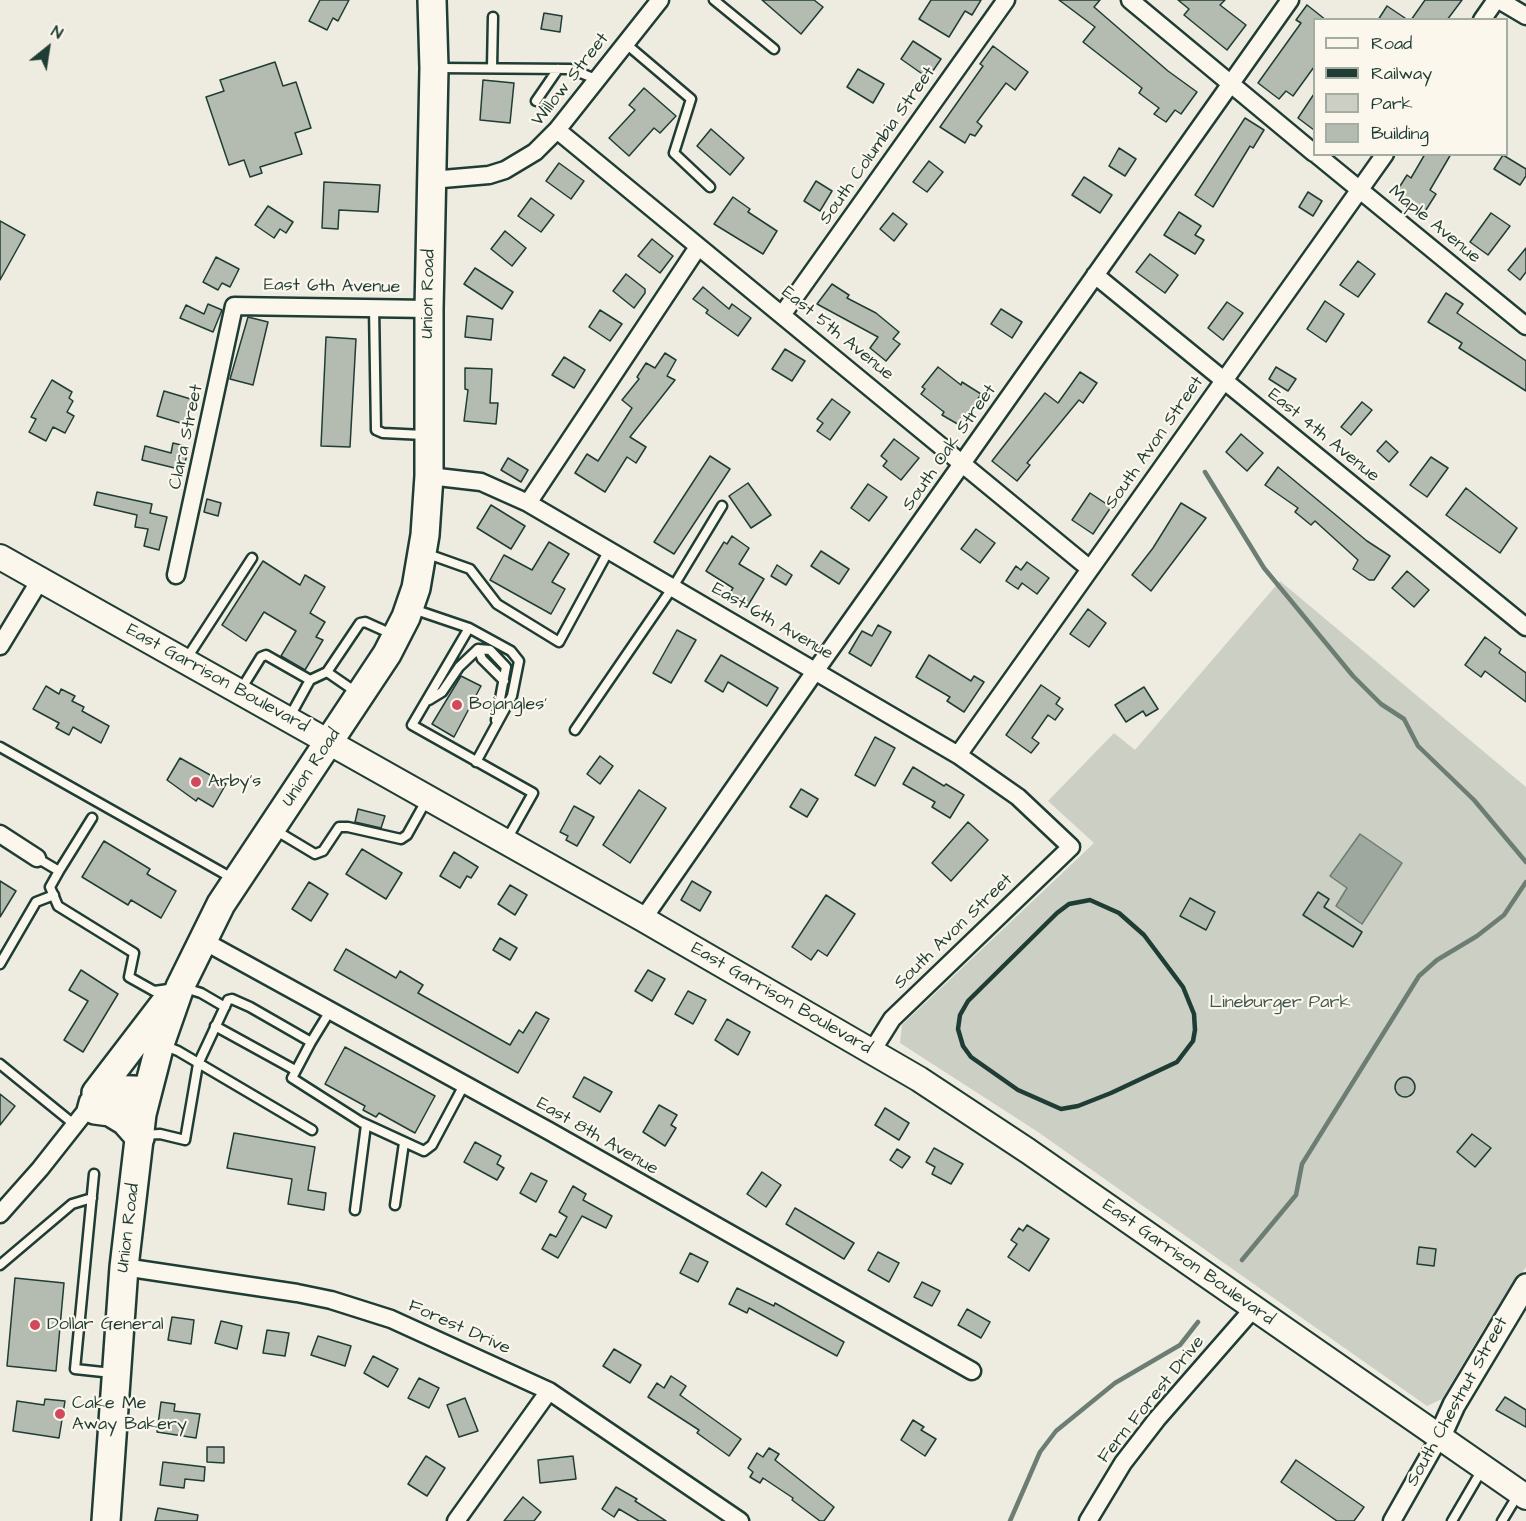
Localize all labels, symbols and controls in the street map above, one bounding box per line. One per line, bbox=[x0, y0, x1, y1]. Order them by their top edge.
north arrow bbox=[18, 18, 78, 78]
legend bbox=[1313, 18, 1508, 156]
text: N bbox=[47, 20, 67, 44]
street label: Willow Street bbox=[528, 29, 614, 131]
text: Road bbox=[1371, 31, 1412, 56]
text: Railway bbox=[1371, 61, 1432, 86]
street label: South Columbia Street bbox=[815, 63, 941, 229]
text: Park bbox=[1371, 91, 1413, 116]
text: Building bbox=[1371, 121, 1429, 146]
street label: Maple Avenue bbox=[1384, 181, 1484, 269]
street label: Union Road bbox=[417, 249, 441, 339]
street label: East 6th Avenue bbox=[264, 275, 400, 299]
street label: East 5th Avenue bbox=[777, 282, 897, 386]
street label: South Avon Street bbox=[1101, 373, 1209, 513]
street label: South Oak Street bbox=[898, 381, 1002, 515]
street label: Clara Street bbox=[165, 383, 209, 491]
street label: East 4th Avenue bbox=[1263, 384, 1383, 488]
street label: East 6th Avenue bbox=[707, 579, 837, 665]
street label: East Garrison Boulevard bbox=[122, 620, 312, 738]
place label: Bojangles' bbox=[469, 694, 547, 716]
marker: Bojangles' bbox=[450, 698, 464, 712]
street label: Union Road bbox=[278, 725, 346, 811]
place label: Arby's bbox=[208, 771, 261, 793]
marker: Arby's bbox=[189, 775, 203, 789]
street label: South Avon Street bbox=[890, 870, 1018, 994]
street label: East Garrison Boulevard bbox=[687, 938, 875, 1060]
park label: Lineburger Park bbox=[1210, 992, 1350, 1014]
street label: East 8th Avenue bbox=[532, 1093, 662, 1181]
street label: Union Road bbox=[113, 1182, 145, 1274]
street label: East Garrison Boulevard bbox=[1098, 1195, 1278, 1331]
street label: Forest Drive bbox=[405, 1296, 513, 1360]
place label: Dollar General bbox=[47, 1314, 164, 1336]
street label: South Chestnut Street bbox=[1402, 1314, 1514, 1490]
marker: Dollar General bbox=[28, 1318, 42, 1332]
street label: Fern Forest Drive bbox=[1094, 1332, 1210, 1468]
place label: Cake Me Away Bakery bbox=[72, 1393, 187, 1436]
marker: Cake Me Away Bakery bbox=[53, 1407, 67, 1421]

